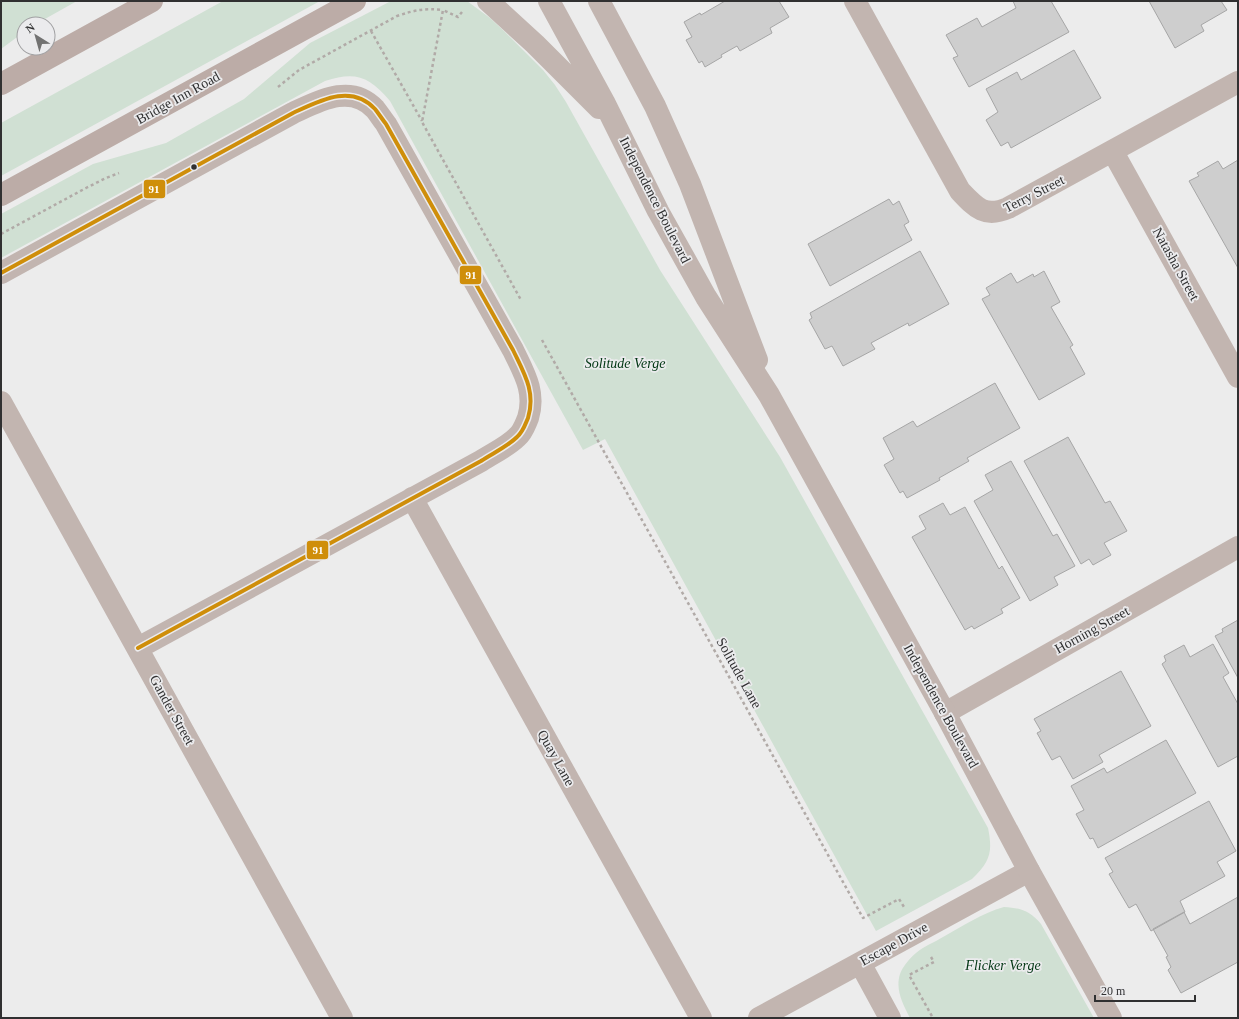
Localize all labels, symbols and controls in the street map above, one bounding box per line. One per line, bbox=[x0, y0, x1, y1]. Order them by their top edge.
north arrow bbox=[16, 16, 56, 56]
text: N bbox=[23, 21, 37, 35]
street label: Bridge Inn Road bbox=[134, 69, 222, 127]
street label: Independence Boulevard bbox=[617, 134, 693, 266]
unlabelled marker bbox=[189, 162, 199, 172]
street label: Terry Street bbox=[1001, 172, 1067, 216]
line badge: 91 bbox=[143, 179, 166, 199]
text: 91 bbox=[149, 183, 160, 195]
street label: Natasha Street bbox=[1150, 225, 1202, 303]
line badge: 91 bbox=[459, 265, 482, 285]
text: 91 bbox=[466, 269, 477, 281]
park label: Solitude Verge bbox=[585, 356, 665, 371]
line badge: 91 bbox=[306, 540, 329, 560]
text: 91 bbox=[313, 544, 324, 556]
street label: Horning Street bbox=[1052, 603, 1132, 657]
street label: Solitude Lane bbox=[713, 635, 765, 711]
street label: Independence Boulevard bbox=[901, 641, 981, 771]
street label: Gander Street bbox=[147, 673, 197, 748]
street label: Quay Lane bbox=[534, 727, 578, 789]
street label: Escape Drive bbox=[858, 919, 930, 969]
park label: Flicker Verge bbox=[964, 958, 1041, 973]
scale bar bbox=[1095, 977, 1195, 1003]
text: 20 m bbox=[1101, 984, 1126, 998]

